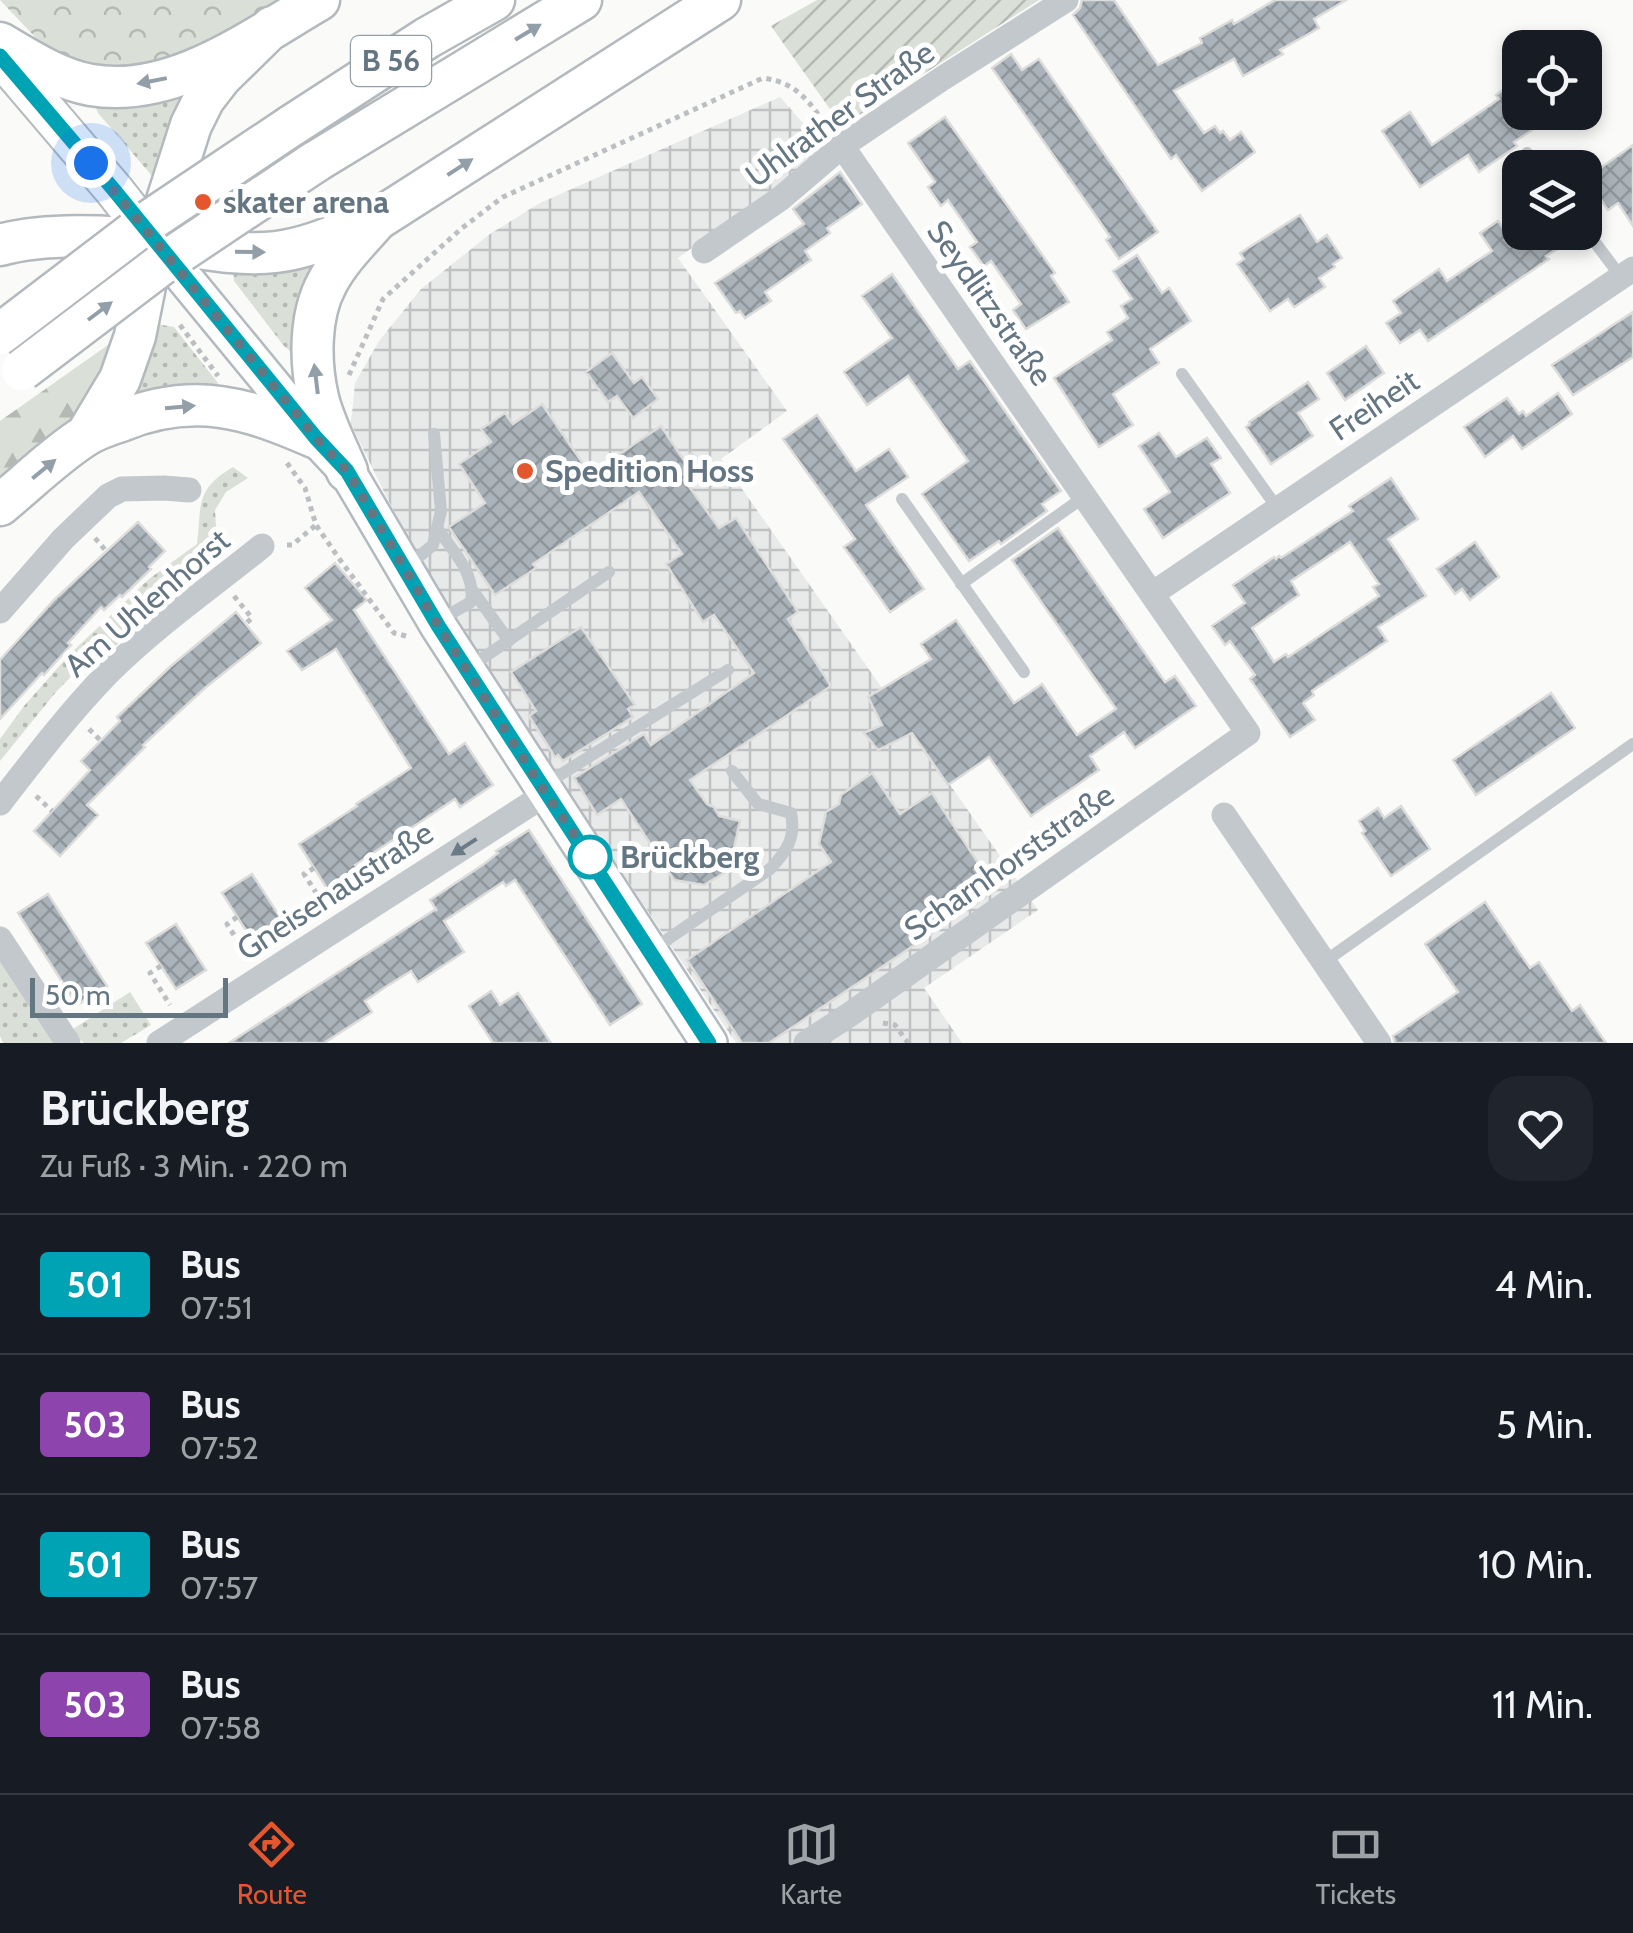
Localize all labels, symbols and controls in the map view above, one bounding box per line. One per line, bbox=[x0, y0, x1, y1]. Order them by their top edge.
one-way arrow bbox=[514, 24, 542, 41]
map controls bbox=[1502, 30, 1602, 250]
button: locate bbox=[1502, 30, 1602, 130]
street label: Uhlrather Straße bbox=[738, 32, 942, 195]
road number: B 56 bbox=[351, 36, 431, 86]
one-way arrow bbox=[136, 74, 167, 90]
your location bbox=[66, 138, 116, 188]
button: layers bbox=[1502, 150, 1602, 250]
one-way arrow bbox=[447, 158, 474, 176]
place label: skater arena bbox=[223, 182, 389, 221]
marker: skater arena bbox=[192, 191, 214, 213]
street label: Seydlitzstraße bbox=[919, 213, 1062, 393]
one-way arrow bbox=[235, 244, 267, 260]
one-way arrow bbox=[87, 302, 113, 322]
street label: Freiheit bbox=[1322, 360, 1426, 449]
one-way arrow bbox=[308, 363, 324, 394]
one-way arrow bbox=[165, 398, 196, 414]
place label: Spedition Hoss bbox=[545, 451, 754, 490]
one-way arrow bbox=[31, 459, 56, 480]
marker: Spedition Hoss bbox=[514, 460, 536, 482]
street label: Am Uhlenhorst bbox=[56, 520, 237, 685]
street label: Scharnhorststraße bbox=[896, 775, 1121, 948]
street label: Gneisenaustraße bbox=[229, 813, 440, 968]
marker: Brückberg bbox=[569, 836, 611, 878]
one-way arrow bbox=[450, 837, 478, 855]
place label: Brückberg bbox=[620, 837, 759, 876]
scale bar bbox=[30, 973, 228, 1018]
text: 50 m bbox=[45, 978, 111, 1012]
button: heart bbox=[1488, 1076, 1593, 1181]
text: Brückberg bbox=[40, 1079, 249, 1137]
text: Zu Fuß · 3 Min. · 220 m bbox=[40, 1146, 348, 1185]
text: Bus bbox=[180, 1241, 241, 1288]
text: 4 Min. bbox=[1495, 1261, 1593, 1308]
text: 501 bbox=[67, 1263, 123, 1306]
text: 07:51 bbox=[180, 1288, 252, 1327]
text: Bus bbox=[180, 1381, 241, 1428]
text: 5 Min. bbox=[1496, 1401, 1593, 1448]
text: 503 bbox=[64, 1403, 126, 1446]
text: 07:52 bbox=[180, 1428, 259, 1467]
text: Bus bbox=[180, 1521, 241, 1568]
text: 10 Min. bbox=[1478, 1541, 1593, 1588]
text: 501 bbox=[67, 1543, 123, 1586]
text: 07:57 bbox=[180, 1568, 258, 1607]
text: Bus bbox=[180, 1661, 241, 1708]
text: 11 Min. bbox=[1492, 1681, 1593, 1728]
text: 503 bbox=[64, 1683, 126, 1726]
text: 07:58 bbox=[180, 1708, 261, 1747]
tab: Route bbox=[237, 1817, 307, 1911]
tab: Karte bbox=[780, 1817, 842, 1911]
tab: Tickets bbox=[1316, 1817, 1396, 1911]

